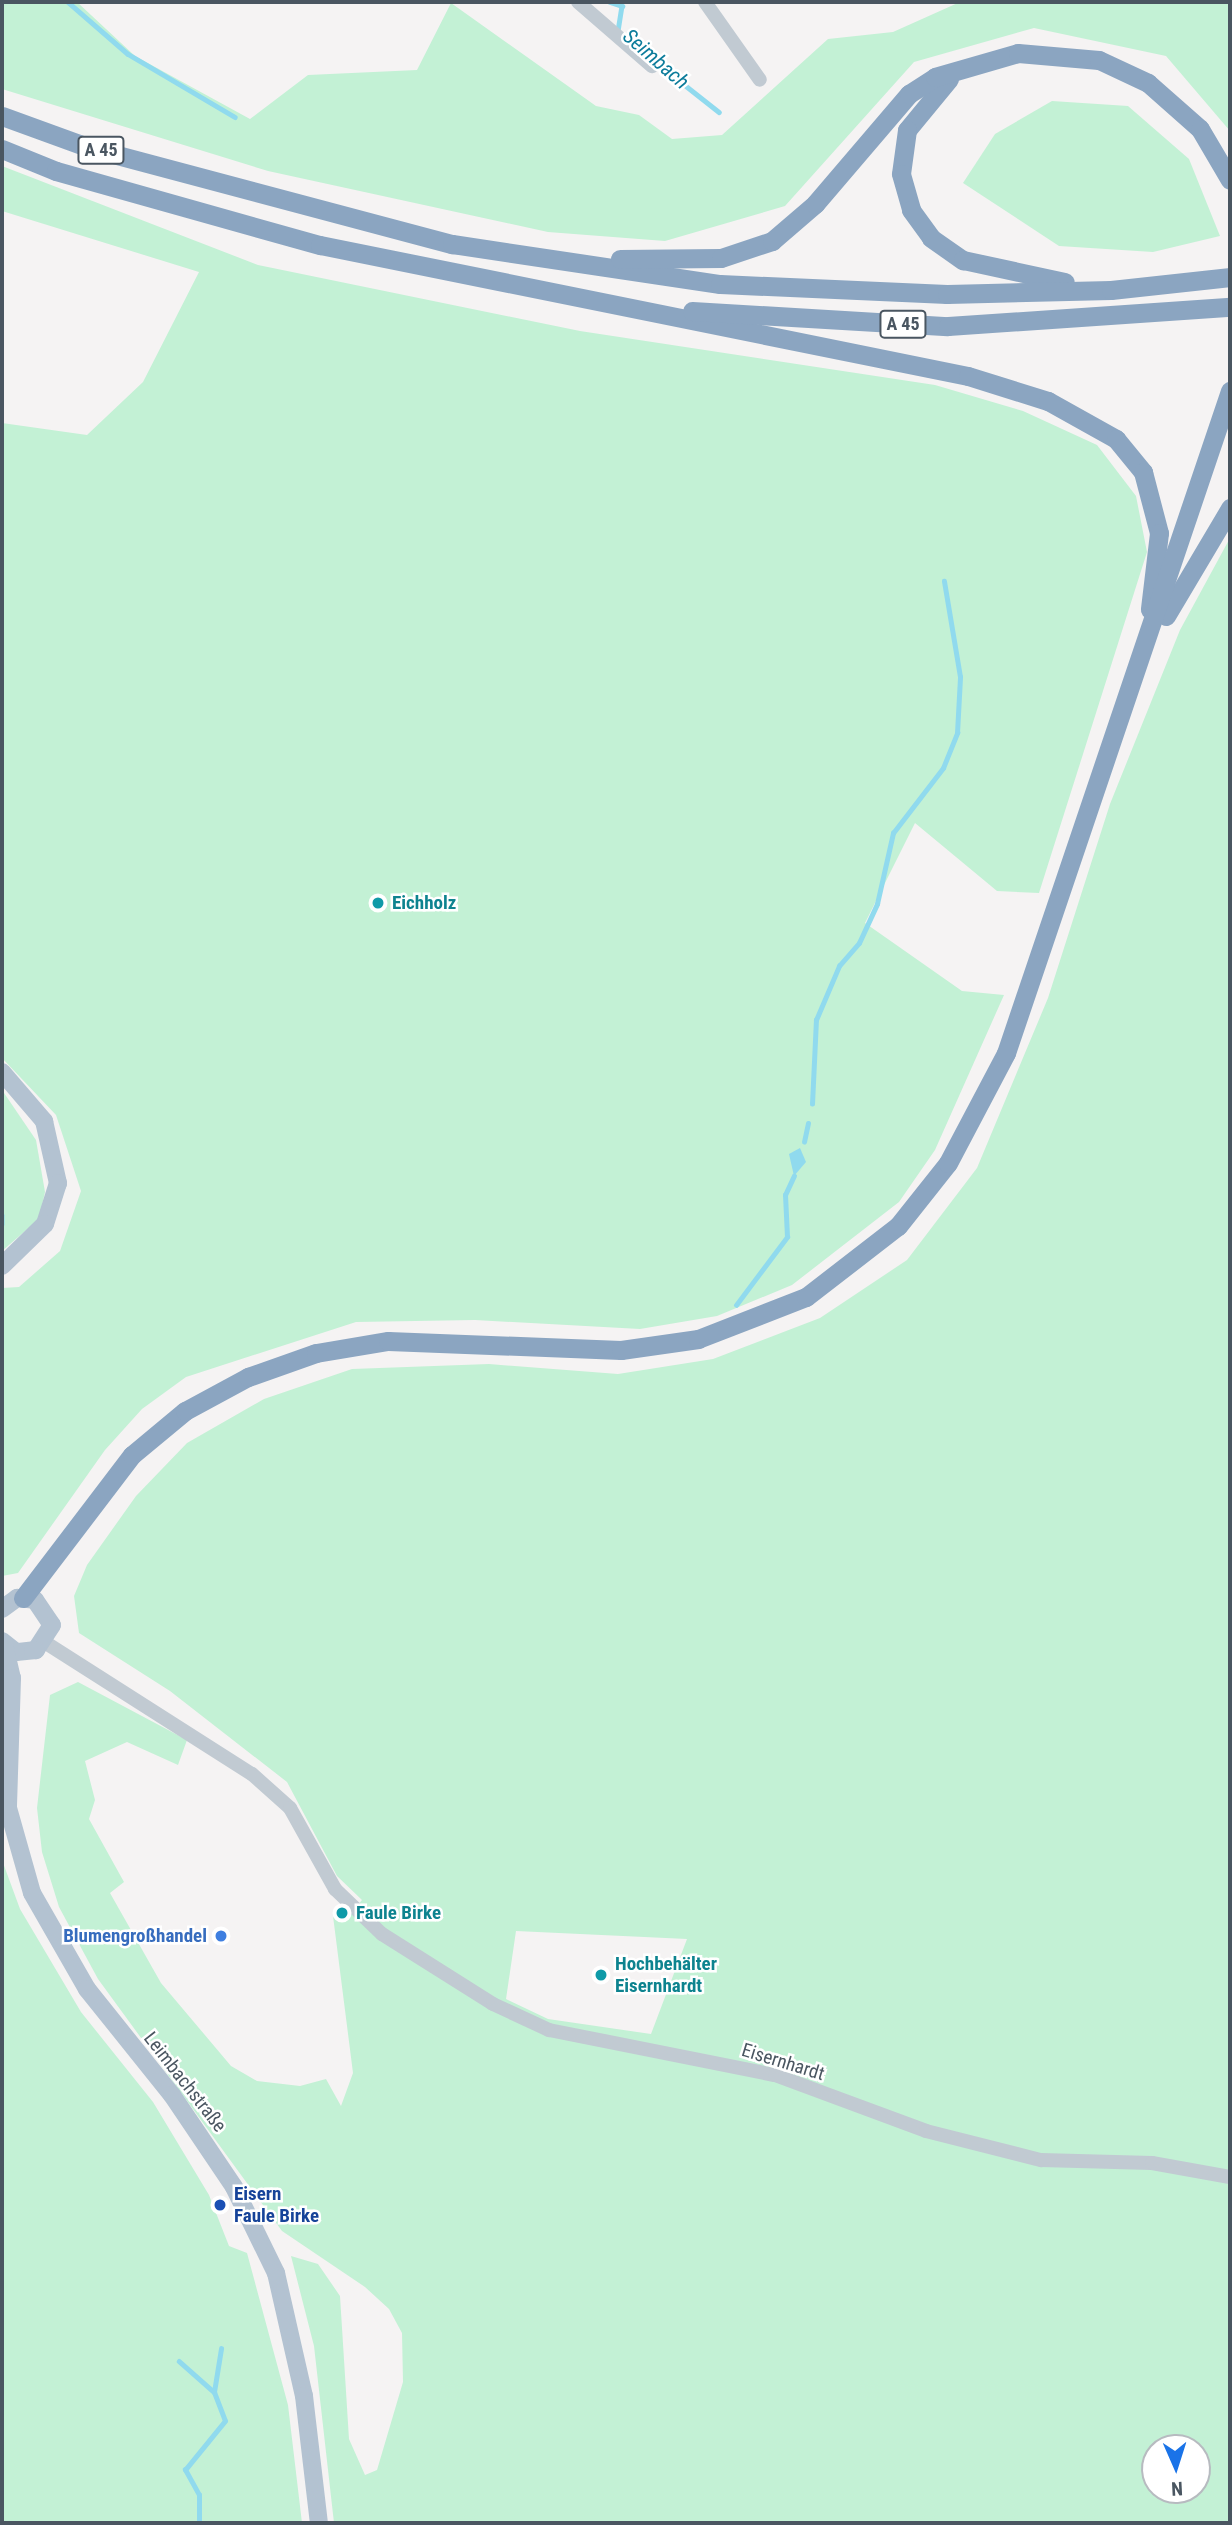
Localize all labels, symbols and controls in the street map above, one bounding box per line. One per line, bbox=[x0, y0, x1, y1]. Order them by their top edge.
water label: Seimbach bbox=[618, 24, 694, 94]
road number: A 45 bbox=[76, 135, 126, 164]
road number: A 45 bbox=[878, 310, 928, 338]
place label: Eichholz bbox=[392, 892, 456, 914]
marker: Eichholz bbox=[370, 895, 386, 911]
place label: Faule Birke bbox=[356, 1902, 441, 1924]
marker: Faule Birke bbox=[334, 1905, 350, 1921]
place label: Blumengroßhandel bbox=[63, 1925, 207, 1947]
marker: Blumengroßhandel bbox=[213, 1928, 229, 1944]
place label: Hochbehälter Eisernhardt bbox=[615, 1953, 717, 1997]
marker: Hochbehälter Eisernhardt bbox=[593, 1967, 609, 1983]
street label: Leimbachstraße bbox=[139, 2027, 231, 2137]
street label: Eisernhardt bbox=[739, 2039, 827, 2085]
place label: Eisern Faule Birke bbox=[234, 2183, 319, 2227]
marker: Eisern Faule Birke bbox=[212, 2197, 228, 2213]
north arrow bbox=[1141, 2434, 1211, 2504]
text: N bbox=[1171, 2477, 1183, 2500]

